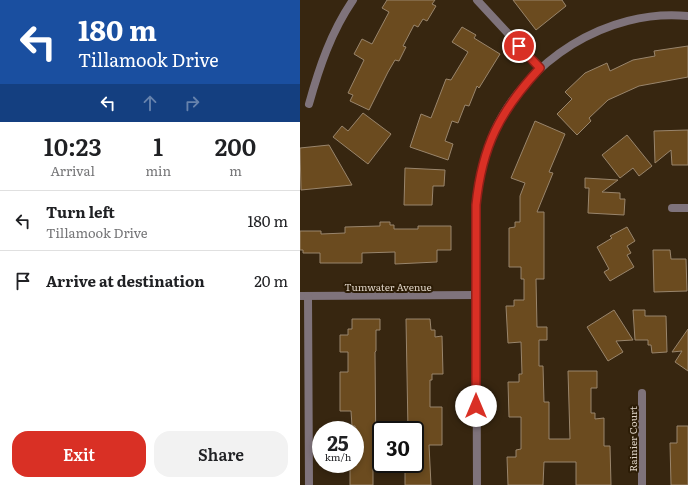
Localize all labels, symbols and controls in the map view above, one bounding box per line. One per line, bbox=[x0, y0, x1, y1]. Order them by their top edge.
text: 180 m bbox=[78, 8, 157, 50]
icon: left bbox=[12, 16, 64, 68]
pin bbox=[502, 29, 536, 63]
icon: arrive bbox=[508, 35, 530, 57]
text: Tillamook Drive bbox=[78, 46, 219, 73]
icon: left bbox=[97, 92, 119, 114]
icon: ahead bbox=[139, 92, 161, 114]
icon: right bbox=[181, 92, 203, 114]
text: 10:23 bbox=[44, 128, 102, 163]
text: 1 bbox=[153, 128, 163, 163]
text: 200 bbox=[215, 128, 256, 163]
text: Arrival bbox=[51, 161, 95, 180]
text: min bbox=[145, 161, 171, 180]
text: m bbox=[229, 161, 242, 180]
text: Turn left bbox=[46, 200, 115, 223]
text: 180 m bbox=[247, 209, 288, 232]
icon: left bbox=[12, 210, 34, 232]
text: Tillamook Drive bbox=[46, 223, 148, 242]
text: Arrive at destination bbox=[46, 269, 205, 292]
text: 20 m bbox=[254, 269, 288, 292]
icon: arrive bbox=[12, 270, 34, 292]
street label: Tumwater Avenue bbox=[344, 279, 432, 294]
position arrow bbox=[455, 385, 497, 427]
street label: Rainier Court bbox=[625, 406, 640, 472]
speed limit sign: 30 bbox=[372, 421, 424, 473]
text: 25 bbox=[327, 427, 349, 457]
button: Exit bbox=[12, 431, 146, 477]
button: Share bbox=[154, 431, 288, 477]
text: km/h bbox=[325, 449, 351, 464]

